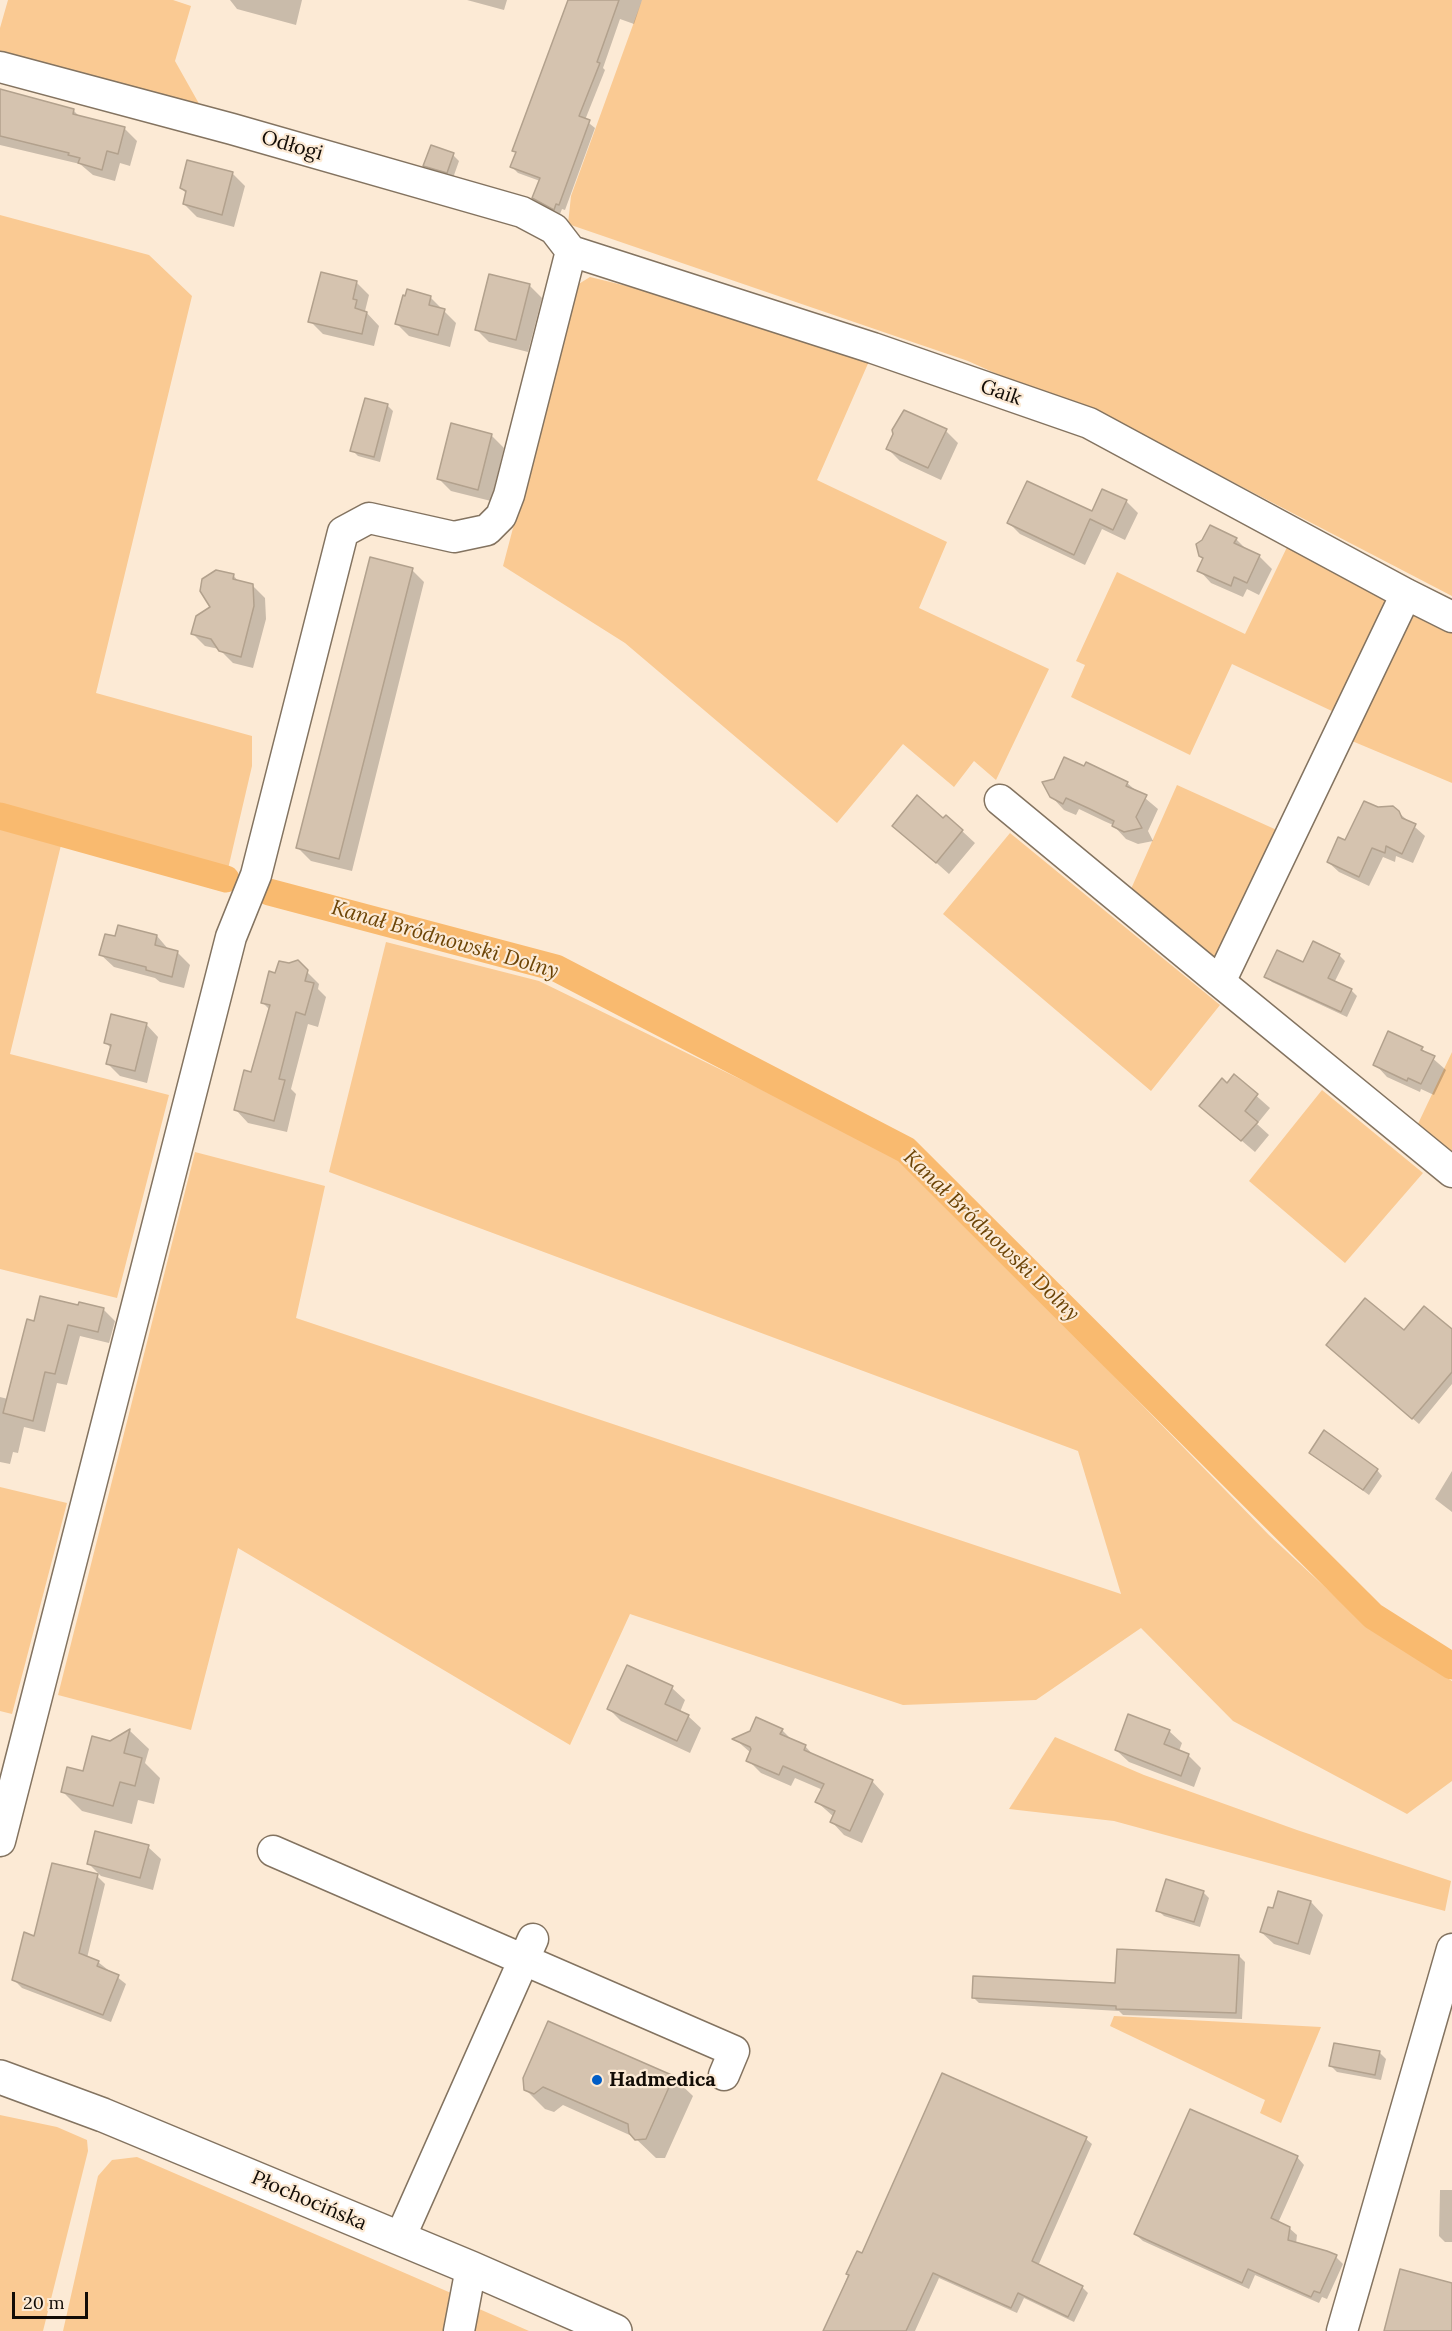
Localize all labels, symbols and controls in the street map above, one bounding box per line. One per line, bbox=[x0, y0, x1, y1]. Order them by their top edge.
street label: Odłogi bbox=[259, 126, 325, 166]
street label: Gaik bbox=[977, 375, 1025, 411]
water label: Kanał Bródnowski Dolny bbox=[328, 895, 562, 985]
water label: Kanał Bródnowski Dolny bbox=[898, 1145, 1084, 1327]
place label: Hadmedica bbox=[609, 2068, 716, 2092]
marker: Hadmedica bbox=[590, 2073, 604, 2087]
street label: Płochocińska bbox=[248, 2166, 370, 2236]
scale bar bbox=[15, 2280, 92, 2318]
text: 20 m bbox=[23, 2291, 65, 2314]

